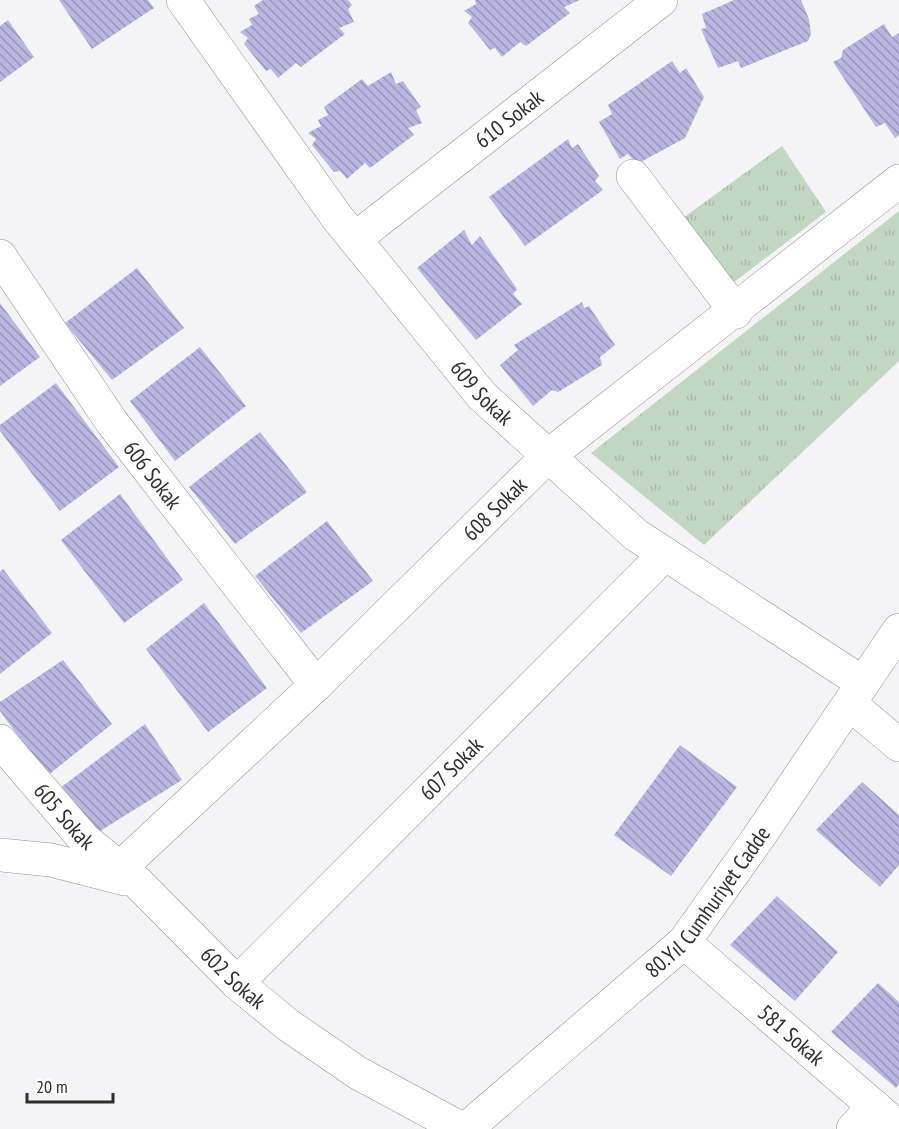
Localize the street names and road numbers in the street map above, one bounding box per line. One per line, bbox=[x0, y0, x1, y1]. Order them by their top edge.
street label: 610 Sokak bbox=[469, 83, 549, 154]
street label: 609 Sokak bbox=[445, 354, 519, 432]
street label: 606 Sokak bbox=[117, 435, 188, 515]
street label: 608 Sokak bbox=[456, 471, 533, 547]
street label: 607 Sokak bbox=[413, 731, 489, 806]
street label: 605 Sokak bbox=[28, 777, 101, 856]
street label: 80.Yıl Cumhuriyet Cadde bbox=[639, 821, 776, 984]
street label: 602 Sokak bbox=[195, 940, 272, 1015]
street label: 581 Sokak bbox=[752, 998, 831, 1072]

